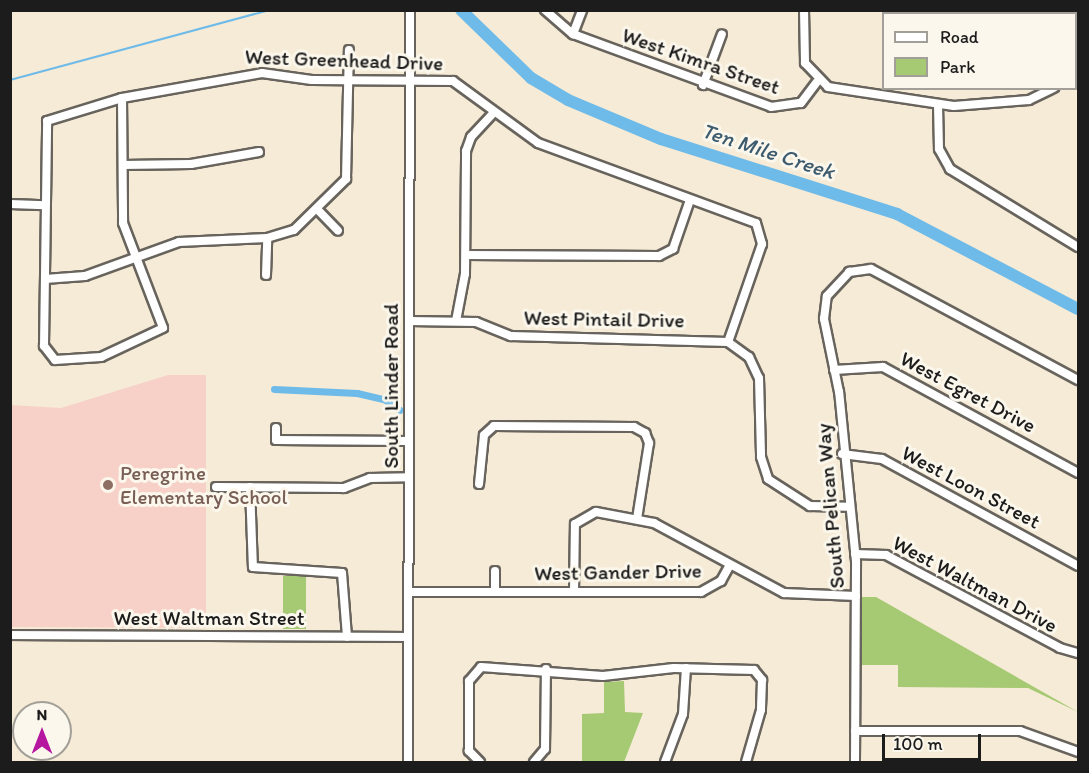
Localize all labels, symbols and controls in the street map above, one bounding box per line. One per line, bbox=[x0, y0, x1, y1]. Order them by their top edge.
legend bbox=[882, 12, 1077, 90]
street label: West Kimra Street bbox=[619, 22, 783, 100]
text: Road bbox=[940, 26, 979, 48]
street label: West Greenhead Drive bbox=[244, 44, 444, 76]
text: Park bbox=[940, 56, 975, 78]
water label: Ten Mile Creek bbox=[699, 117, 837, 185]
street label: South Linder Road bbox=[378, 304, 404, 468]
street label: West Pintail Drive bbox=[524, 305, 684, 333]
street label: West Egret Drive bbox=[896, 346, 1040, 438]
street label: South Pelican Way bbox=[810, 423, 850, 589]
street label: West Loon Street bbox=[897, 440, 1045, 534]
place label: Peregrine Elementary School bbox=[120, 460, 287, 510]
marker: Peregrine Elementary School bbox=[101, 478, 115, 492]
street label: West Waltman Drive bbox=[888, 530, 1062, 638]
street label: West Gander Drive bbox=[534, 558, 702, 586]
street label: West Waltman Street bbox=[113, 605, 305, 631]
north arrow bbox=[12, 701, 72, 761]
text: N bbox=[37, 705, 47, 724]
scale bar bbox=[885, 722, 984, 760]
text: 100 m bbox=[893, 733, 943, 755]

